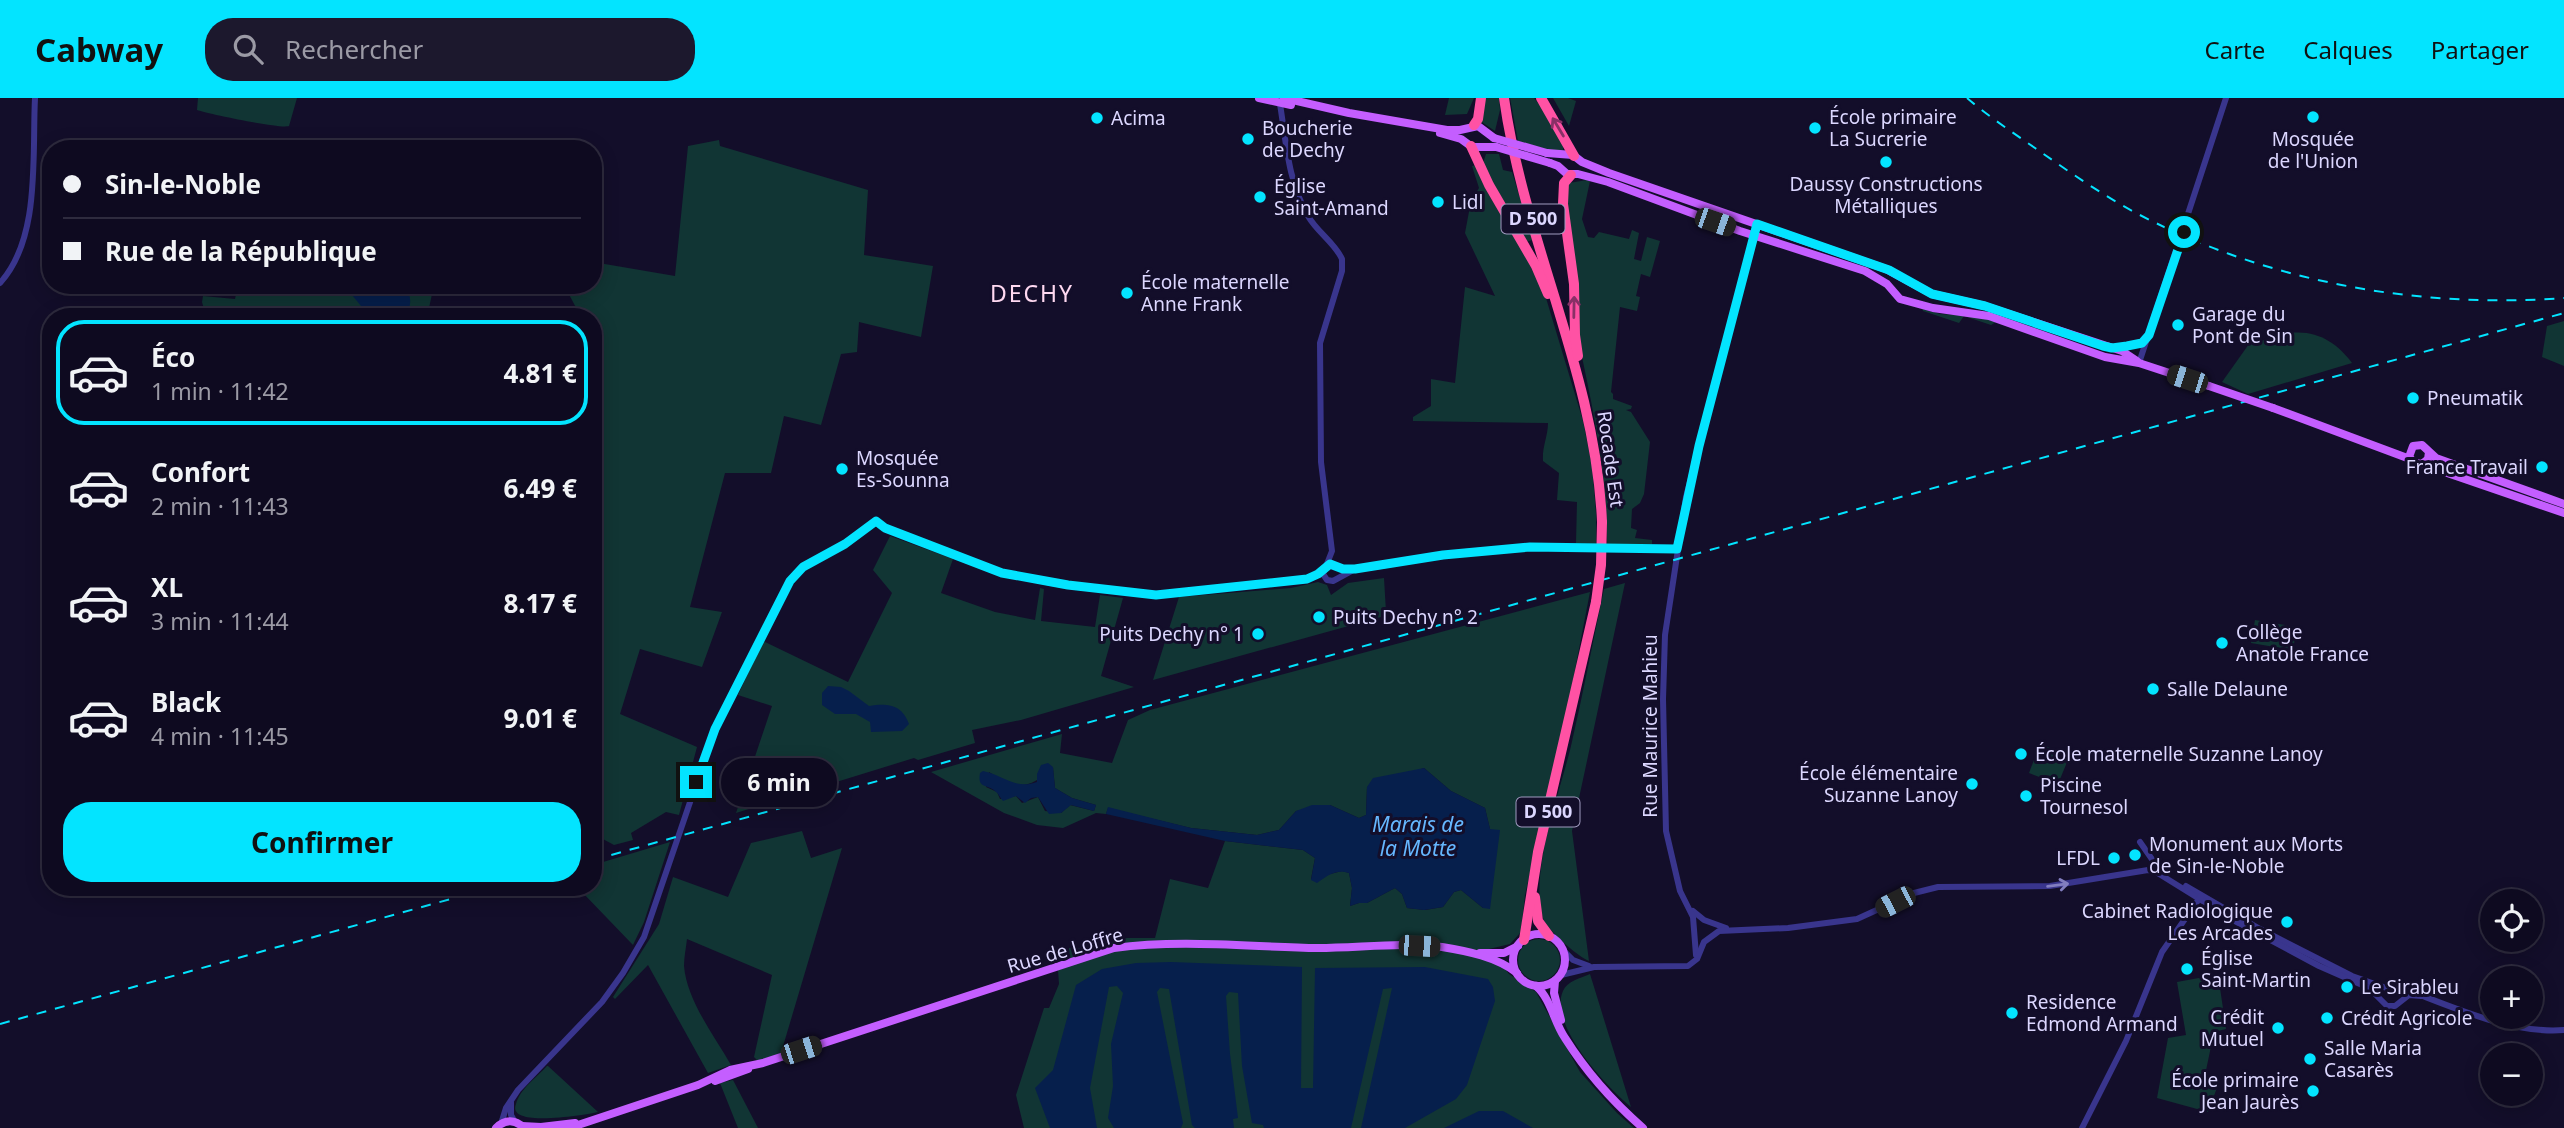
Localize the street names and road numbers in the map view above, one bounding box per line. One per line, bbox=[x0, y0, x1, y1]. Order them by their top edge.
road number: D 500 bbox=[1502, 204, 1564, 234]
street label: Rocade Est bbox=[1591, 409, 1631, 509]
street label: Rue Maurice Mahieu bbox=[1637, 634, 1663, 818]
road number: D 500 bbox=[1516, 798, 1580, 826]
street label: Rue de Loffre bbox=[1004, 921, 1126, 979]

